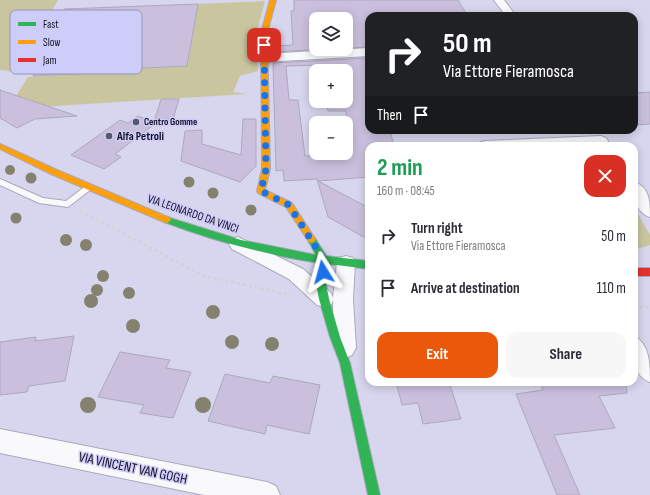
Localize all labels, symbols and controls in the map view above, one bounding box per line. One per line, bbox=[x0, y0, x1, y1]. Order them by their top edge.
legend bbox=[10, 10, 142, 74]
map controls bbox=[309, 12, 353, 160]
button: layers bbox=[309, 12, 353, 56]
text: Fast bbox=[43, 18, 59, 31]
text: 50 m bbox=[443, 27, 492, 60]
pin bbox=[247, 28, 281, 62]
icon: right bbox=[377, 28, 429, 80]
icon: arrive bbox=[253, 34, 275, 56]
text: Slow bbox=[43, 36, 60, 49]
text: Jam bbox=[42, 54, 57, 67]
text: Via Ettore Fieramosca bbox=[443, 61, 574, 82]
button: + bbox=[309, 64, 353, 108]
icon: arrive bbox=[410, 104, 432, 126]
text: Then bbox=[377, 106, 402, 125]
place label: Centro Gomme bbox=[144, 116, 197, 128]
button: − bbox=[309, 116, 353, 160]
marker: Centro Gomme bbox=[131, 117, 141, 127]
place label: Alfa Petroli bbox=[116, 129, 164, 144]
marker: Alfa Petroli bbox=[104, 131, 114, 141]
text: 2 min bbox=[377, 153, 423, 182]
button: close bbox=[584, 155, 626, 197]
text: 160 m · 08:45 bbox=[377, 183, 435, 199]
street label: VIA LEONARDO DA VINCI bbox=[145, 191, 241, 237]
text: Turn right bbox=[411, 219, 463, 238]
icon: right bbox=[377, 225, 399, 247]
text: 50 m bbox=[601, 227, 626, 246]
text: Via Ettore Fieramosca bbox=[411, 238, 506, 254]
position arrow bbox=[302, 251, 344, 293]
icon: arrive bbox=[377, 277, 399, 299]
text: Arrive at destination bbox=[411, 279, 520, 298]
text: 110 m bbox=[597, 279, 626, 298]
button: Exit bbox=[377, 332, 498, 378]
button: Share bbox=[506, 332, 626, 378]
street label: VIA VINCENT VAN GOGH bbox=[77, 448, 189, 488]

